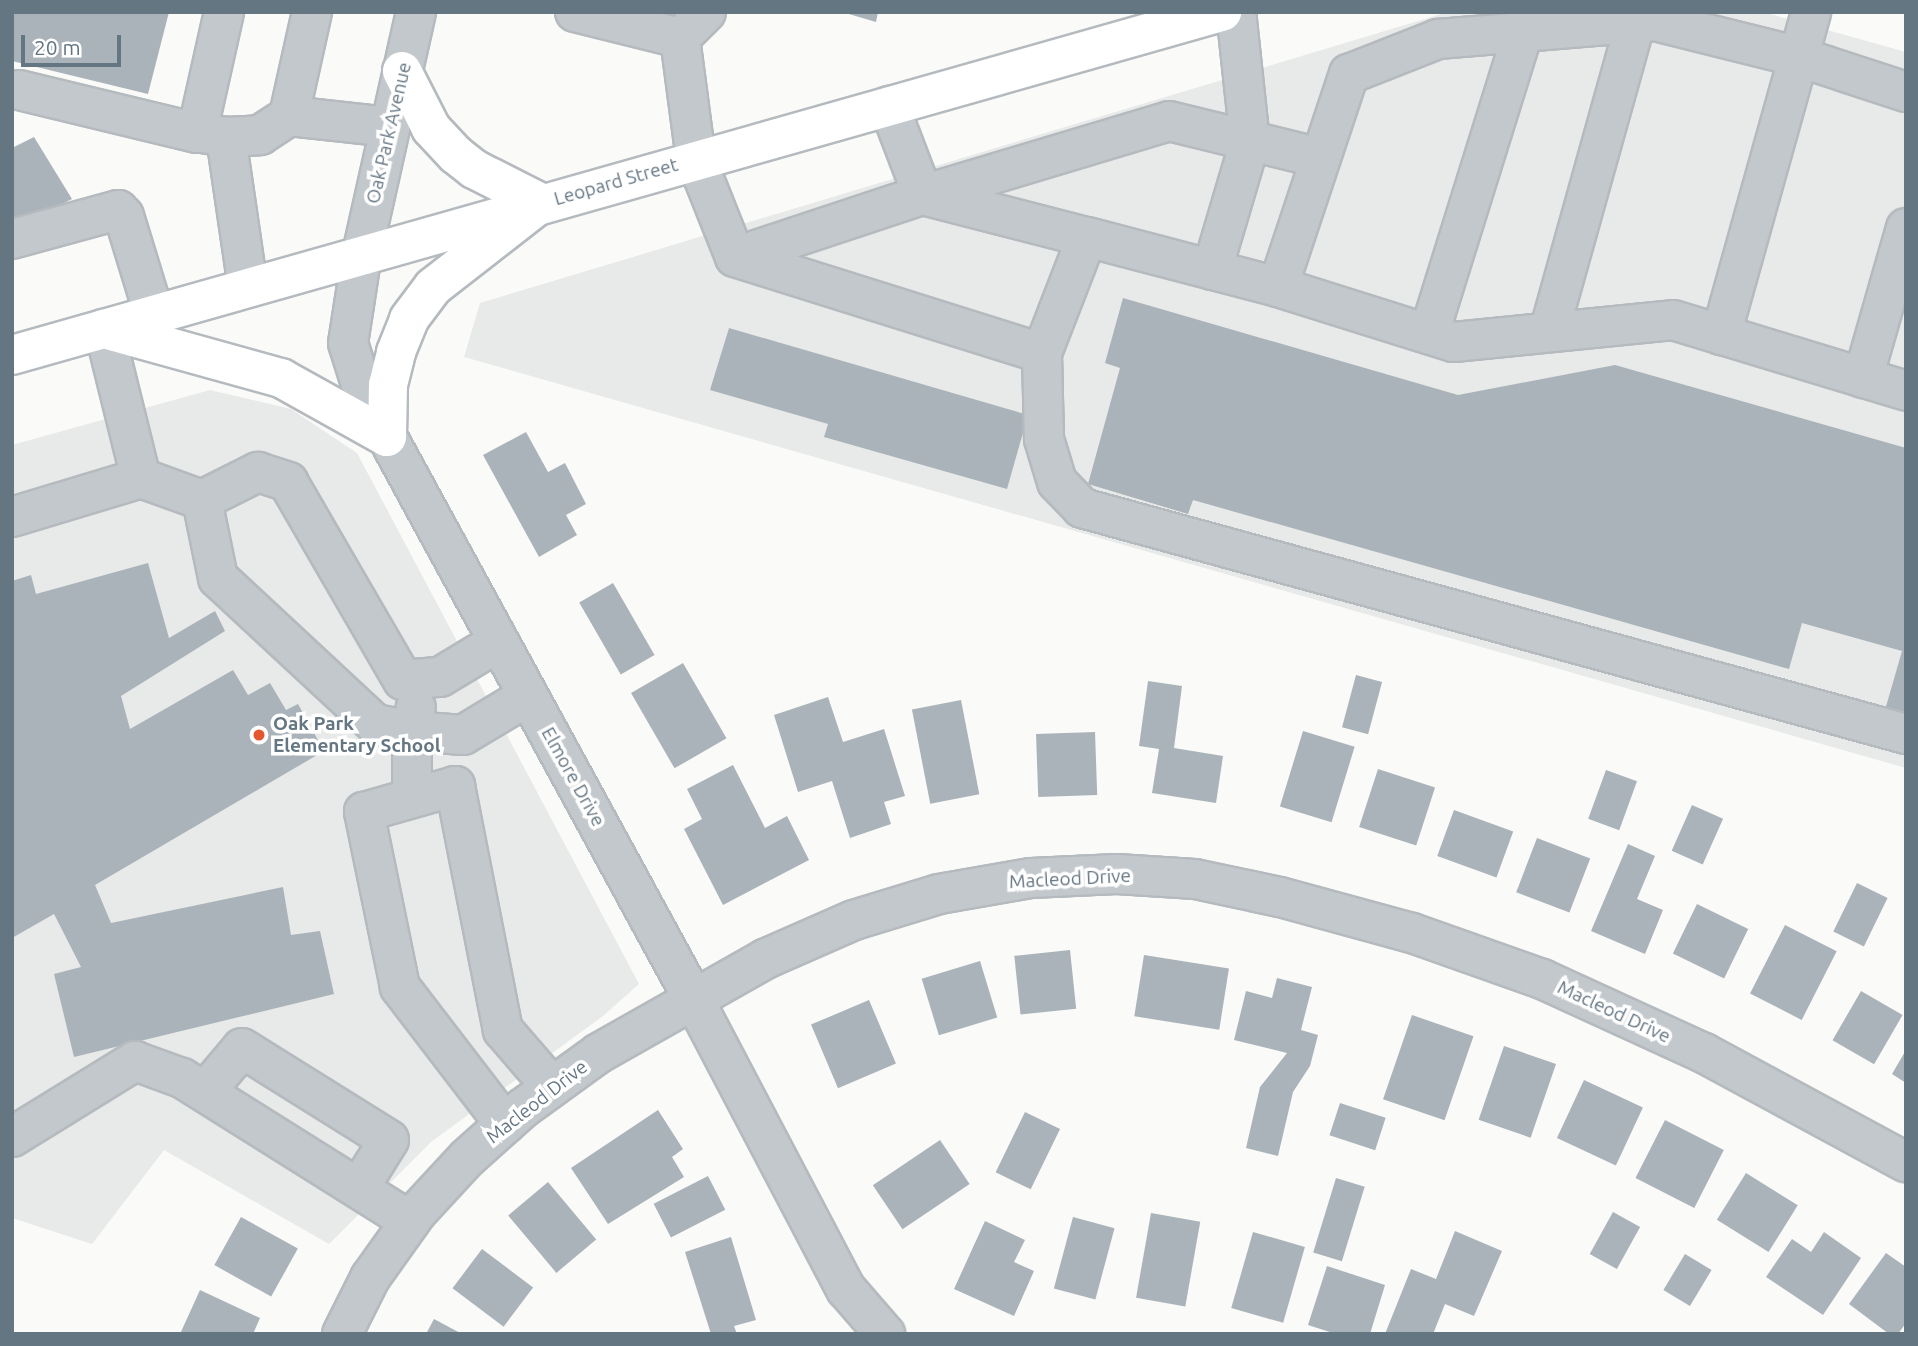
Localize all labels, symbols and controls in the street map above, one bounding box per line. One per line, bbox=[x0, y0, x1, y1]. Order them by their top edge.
scale bar bbox=[24, 21, 124, 65]
text: 20 m bbox=[34, 35, 81, 59]
street label: Oak Park Avenue bbox=[362, 60, 416, 206]
street label: Leopard Street bbox=[551, 153, 681, 211]
place label: Oak Park Elementary School bbox=[273, 713, 440, 757]
street label: Elmore Drive bbox=[536, 723, 610, 831]
marker: Oak Park Elementary School bbox=[251, 727, 267, 743]
street label: Macleod Drive bbox=[1008, 864, 1132, 894]
street label: Macleod Drive bbox=[1554, 976, 1674, 1048]
street label: Macleod Drive bbox=[482, 1055, 592, 1149]

